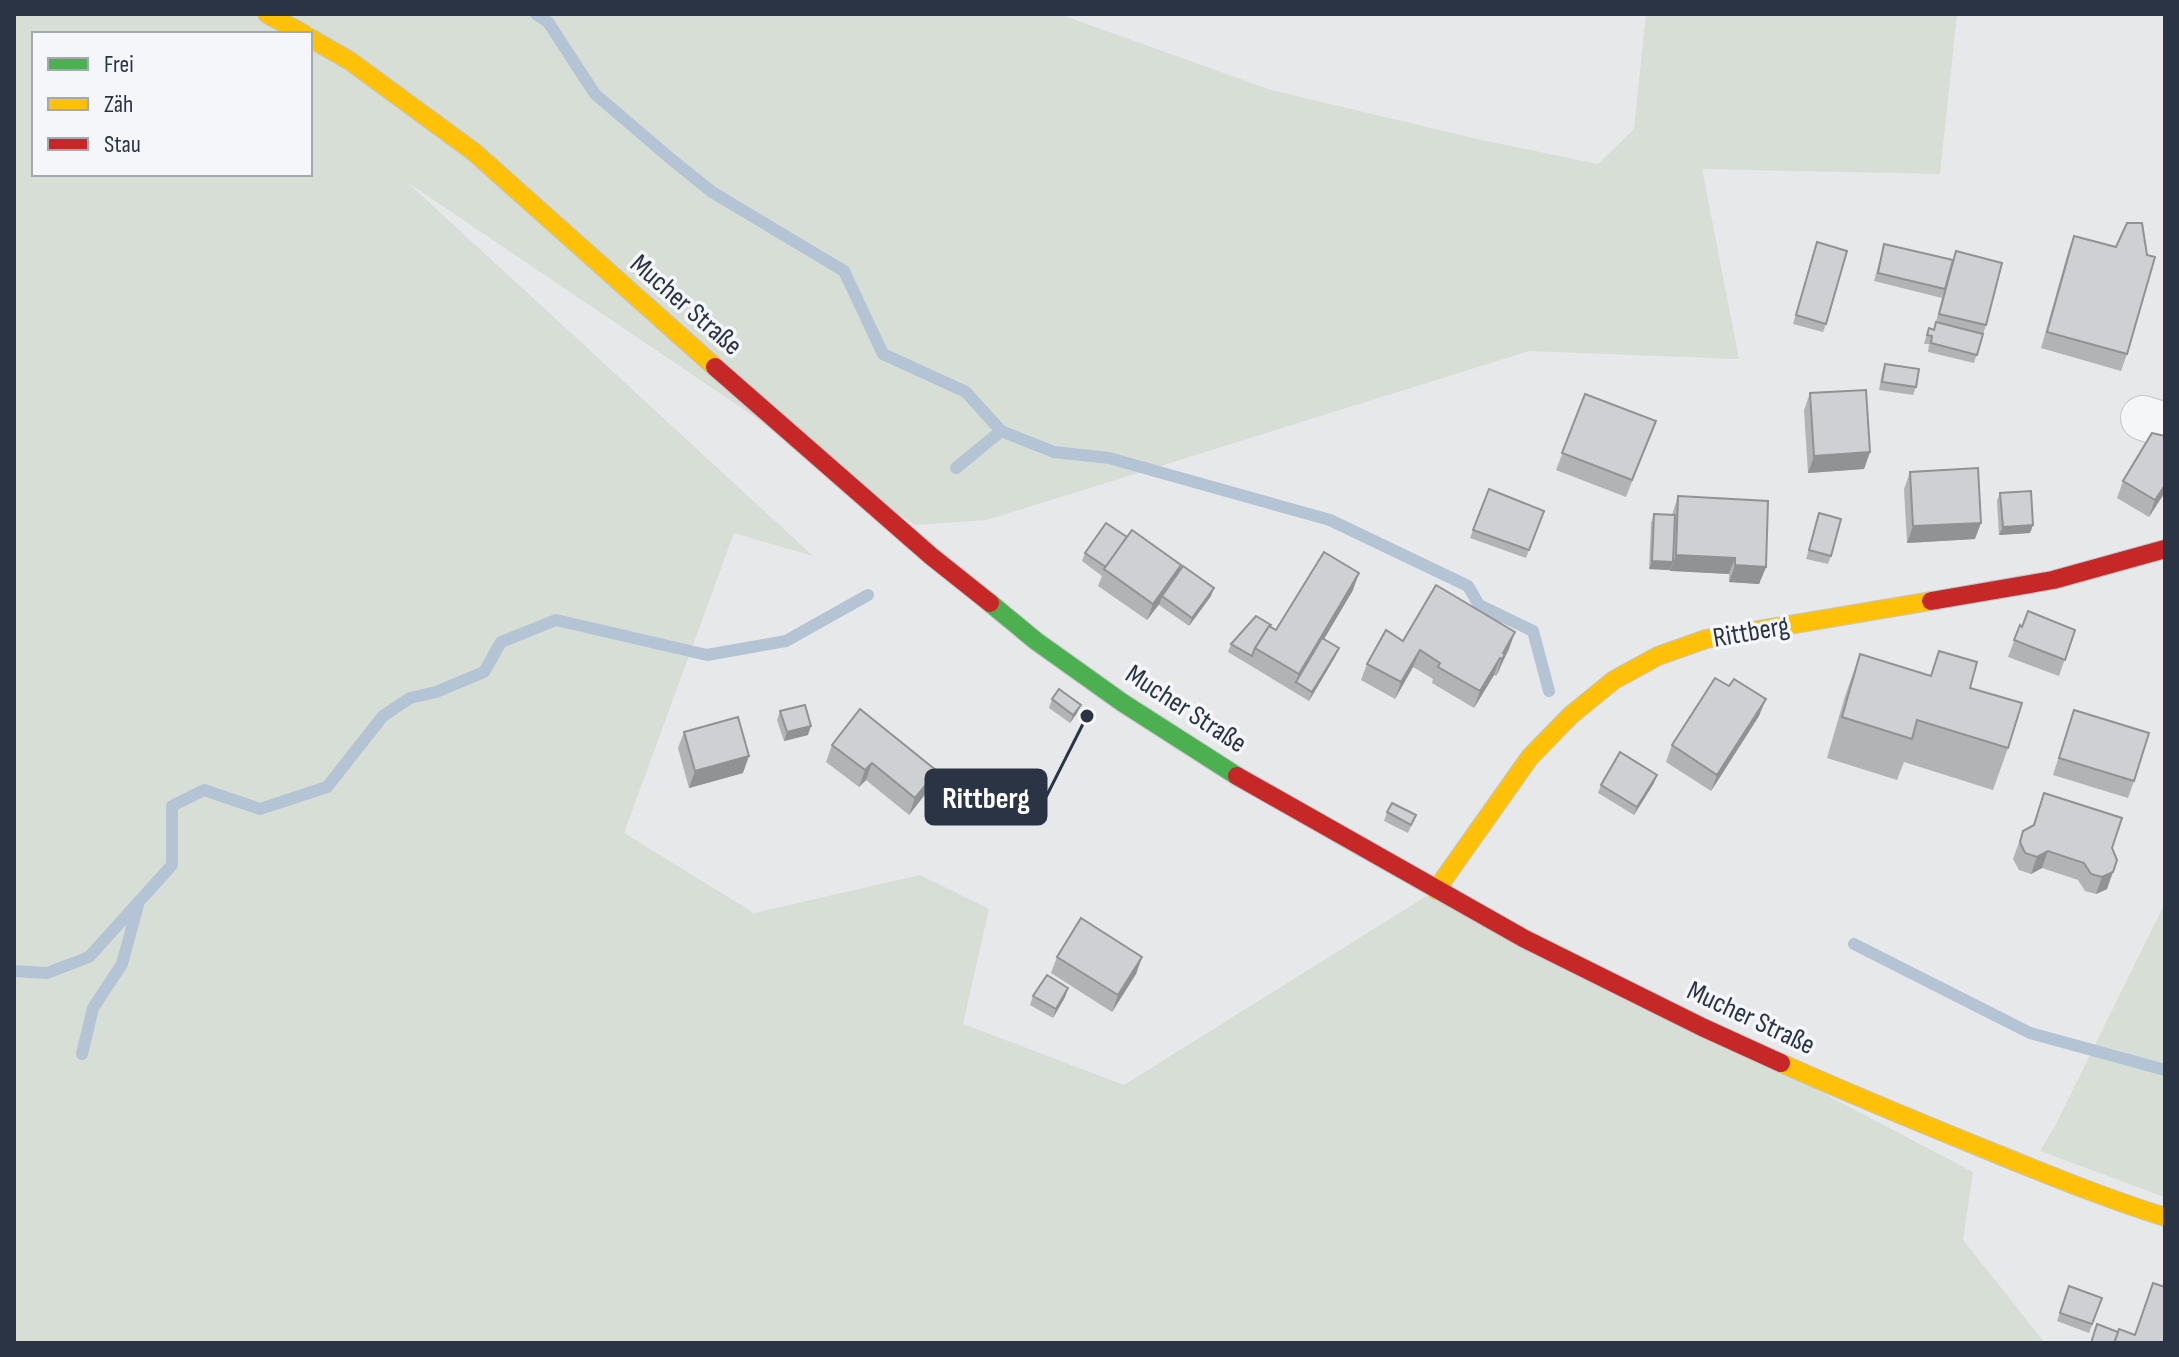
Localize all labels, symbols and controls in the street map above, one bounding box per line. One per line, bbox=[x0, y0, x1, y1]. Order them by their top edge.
legend bbox=[32, 32, 312, 176]
text: Frei bbox=[104, 50, 134, 79]
text: Zäh bbox=[104, 90, 133, 119]
text: Stau bbox=[104, 130, 141, 159]
street label: Mucher Straße bbox=[623, 248, 749, 362]
street label: Rittberg bbox=[1710, 609, 1792, 655]
street label: Mucher Straße bbox=[1119, 658, 1253, 760]
callout: Rittberg bbox=[926, 770, 1046, 824]
text: Rittberg bbox=[942, 781, 1030, 817]
street label: Mucher Straße bbox=[1682, 974, 1820, 1062]

